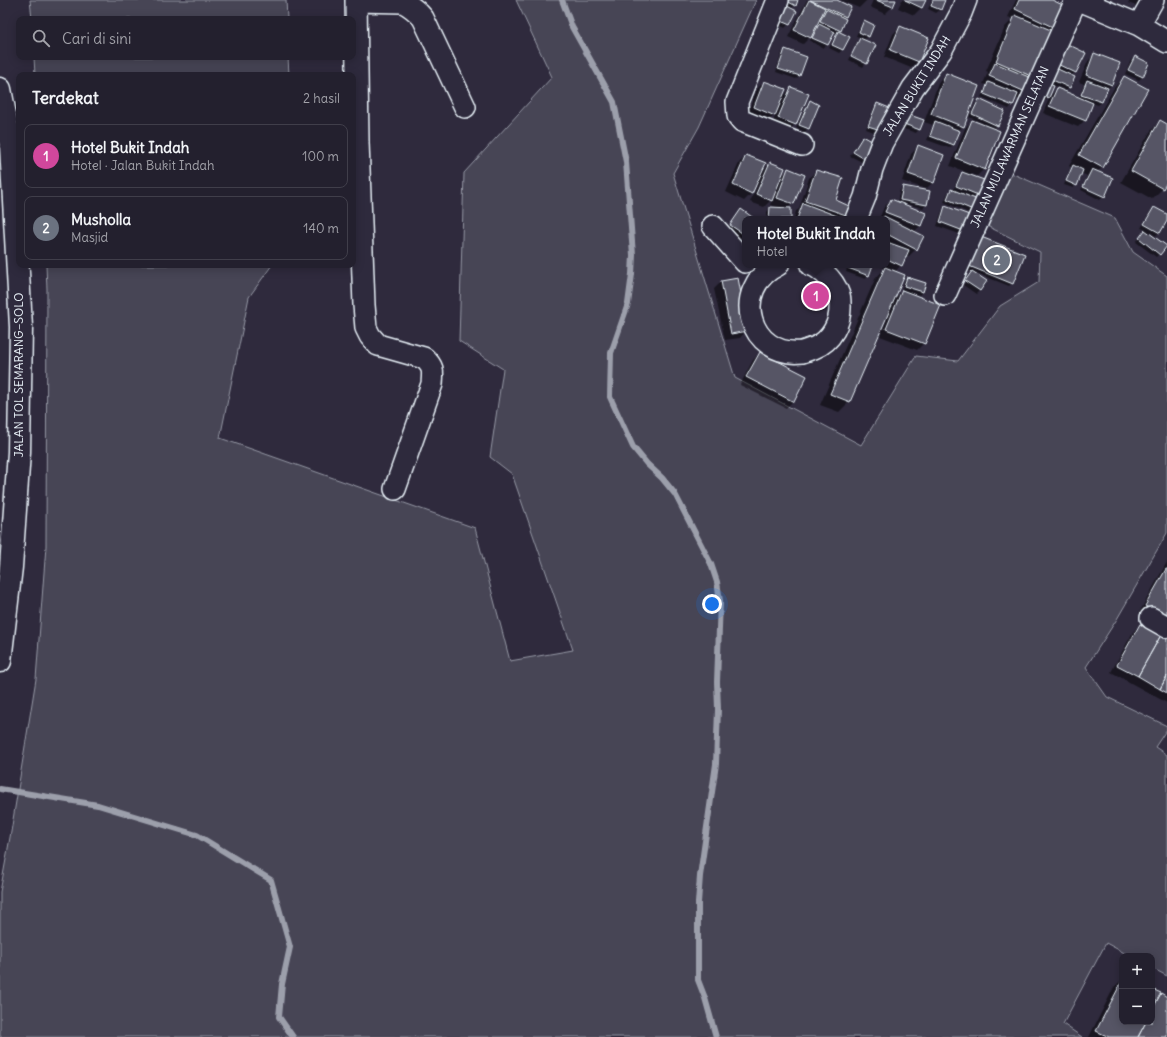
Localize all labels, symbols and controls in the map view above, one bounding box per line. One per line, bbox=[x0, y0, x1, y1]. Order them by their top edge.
search box bbox=[16, 16, 356, 60]
icon: search bbox=[30, 27, 52, 49]
text: Cari di sini bbox=[62, 29, 131, 48]
street label: JALAN BUKIT INDAH bbox=[880, 32, 954, 139]
street label: JALAN MULAWARMAN SELATAN bbox=[967, 64, 1052, 230]
text: Terdekat bbox=[32, 87, 99, 109]
text: 2 hasil bbox=[303, 90, 340, 107]
text: Hotel Bukit Indah bbox=[71, 138, 189, 157]
text: 1 bbox=[43, 148, 49, 165]
text: 100 m bbox=[302, 148, 339, 165]
text: Hotel · Jalan Bukit Indah bbox=[71, 157, 215, 174]
text: Musholla bbox=[71, 210, 131, 229]
popup bbox=[742, 216, 890, 268]
text: 2 bbox=[42, 220, 50, 237]
text: 140 m bbox=[303, 220, 339, 237]
text: Hotel Bukit Indah bbox=[757, 224, 875, 243]
text: Masjid bbox=[71, 229, 108, 246]
text: Hotel bbox=[757, 243, 788, 260]
pin: 2 bbox=[984, 245, 1010, 275]
pin: 1 bbox=[803, 281, 829, 311]
street label: JALAN TOL SEMARANG–SOLO bbox=[11, 292, 26, 458]
your location bbox=[702, 594, 722, 614]
map controls bbox=[1119, 953, 1155, 1025]
button: + bbox=[1119, 953, 1155, 989]
button: − bbox=[1119, 989, 1155, 1025]

